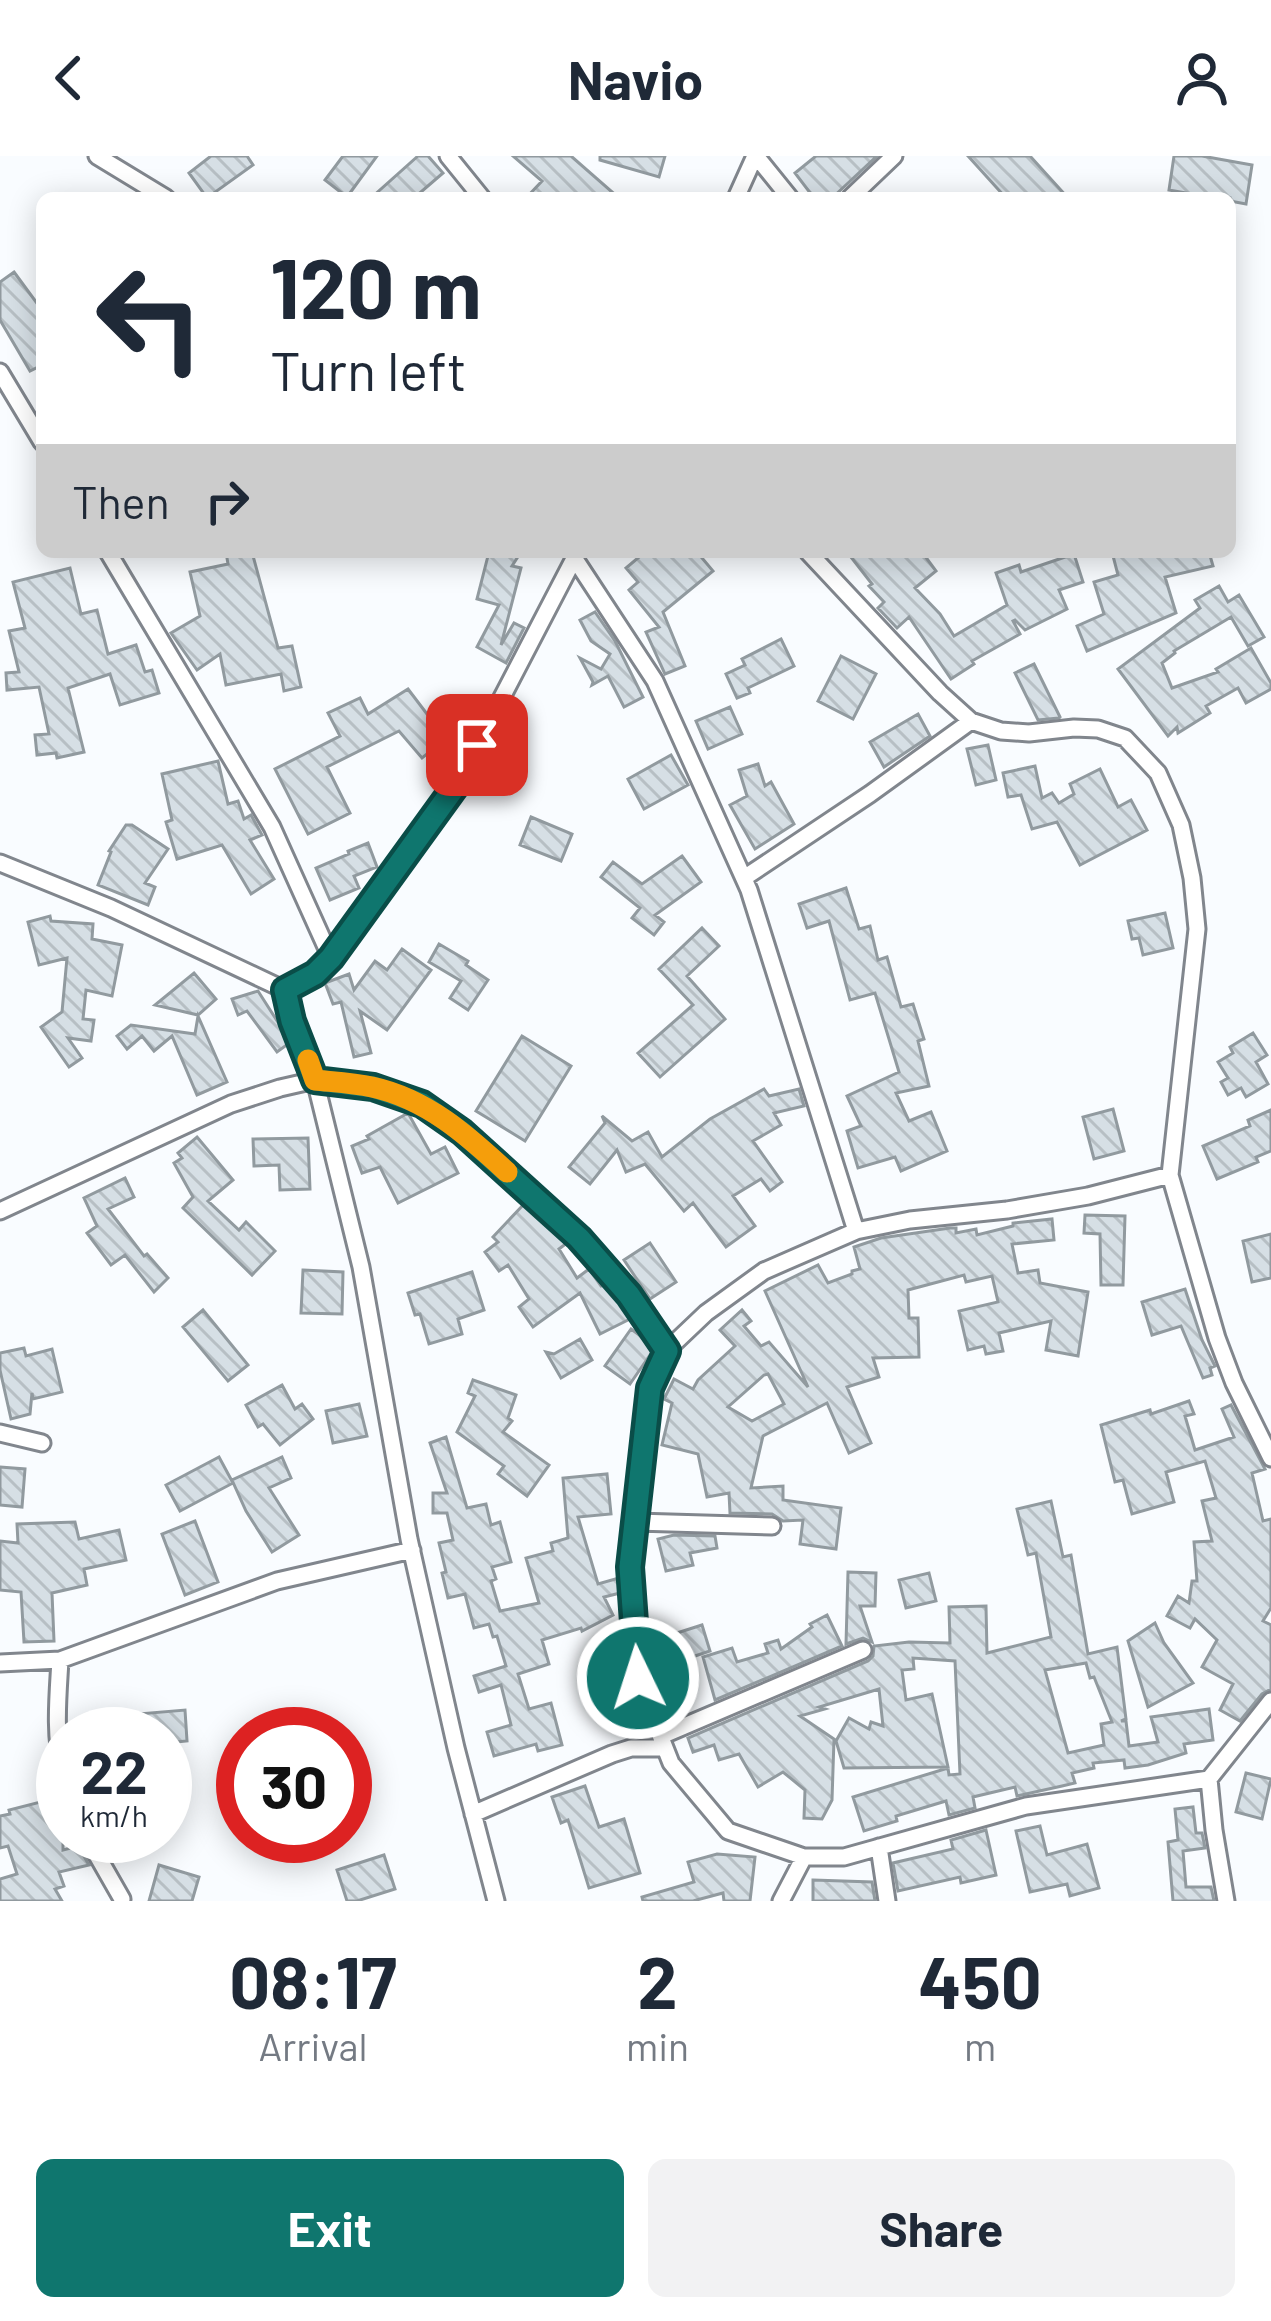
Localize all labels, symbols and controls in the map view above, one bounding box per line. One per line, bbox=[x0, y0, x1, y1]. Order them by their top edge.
icon: back bbox=[36, 45, 102, 111]
icon: person bbox=[1169, 45, 1235, 111]
text: Navio bbox=[568, 46, 703, 111]
text: 120 m bbox=[270, 235, 482, 336]
icon: left bbox=[72, 240, 228, 396]
text: Turn left bbox=[270, 337, 467, 402]
icon: right bbox=[194, 468, 260, 534]
text: Then bbox=[72, 474, 170, 528]
pin bbox=[426, 694, 528, 796]
icon: arrive bbox=[444, 712, 510, 778]
position arrow bbox=[575, 1615, 701, 1741]
speed limit sign: 30 bbox=[216, 1707, 372, 1863]
text: 22 bbox=[80, 1734, 148, 1806]
text: km/h bbox=[80, 1797, 148, 1833]
text: 08:17 bbox=[229, 1937, 397, 2023]
text: 2 bbox=[637, 1937, 678, 2023]
text: 450 bbox=[918, 1937, 1042, 2023]
text: Arrival bbox=[258, 2022, 367, 2069]
text: min bbox=[626, 2022, 689, 2069]
text: m bbox=[964, 2022, 996, 2069]
button: Exit bbox=[36, 2159, 624, 2297]
button: Share bbox=[648, 2159, 1235, 2297]

